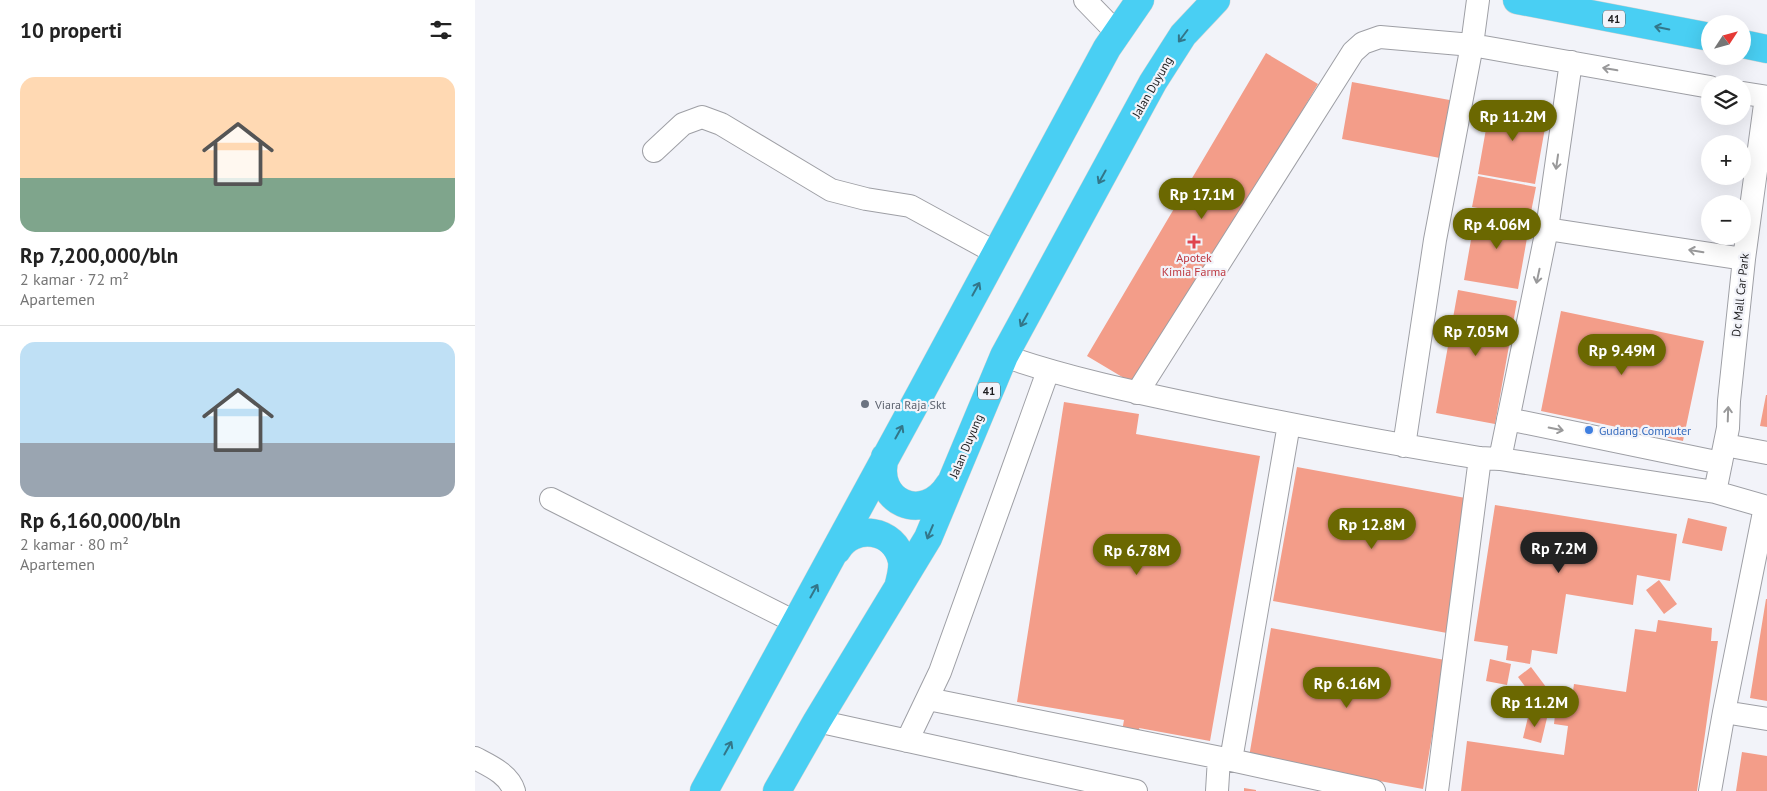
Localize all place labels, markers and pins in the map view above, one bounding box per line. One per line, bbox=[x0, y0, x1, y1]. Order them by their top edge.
pin: Rp 11.2M bbox=[1461, 100, 1565, 142]
pin: Rp 17.1M bbox=[1150, 178, 1254, 220]
pin: Rp 4.06M bbox=[1445, 208, 1549, 250]
marker: Apotek Kimia Farma bbox=[1188, 236, 1200, 248]
place label: Apotek Kimia Farma bbox=[1162, 250, 1226, 279]
pin: Rp 7.05M bbox=[1424, 314, 1528, 357]
pin: Rp 9.49M bbox=[1570, 334, 1674, 376]
place label: Viara Raja Skt bbox=[874, 397, 946, 412]
marker: Viara Raja Skt bbox=[859, 398, 871, 410]
place label: Gudang Computer bbox=[1599, 423, 1691, 438]
marker: Gudang Computer bbox=[1583, 424, 1595, 436]
pin: Rp 12.8M bbox=[1320, 508, 1424, 550]
pin: Rp 7.2M bbox=[1513, 532, 1605, 574]
pin: Rp 6.78M bbox=[1085, 534, 1189, 576]
pin: Rp 6.16M bbox=[1295, 666, 1399, 709]
pin: Rp 11.2M bbox=[1483, 686, 1587, 728]

